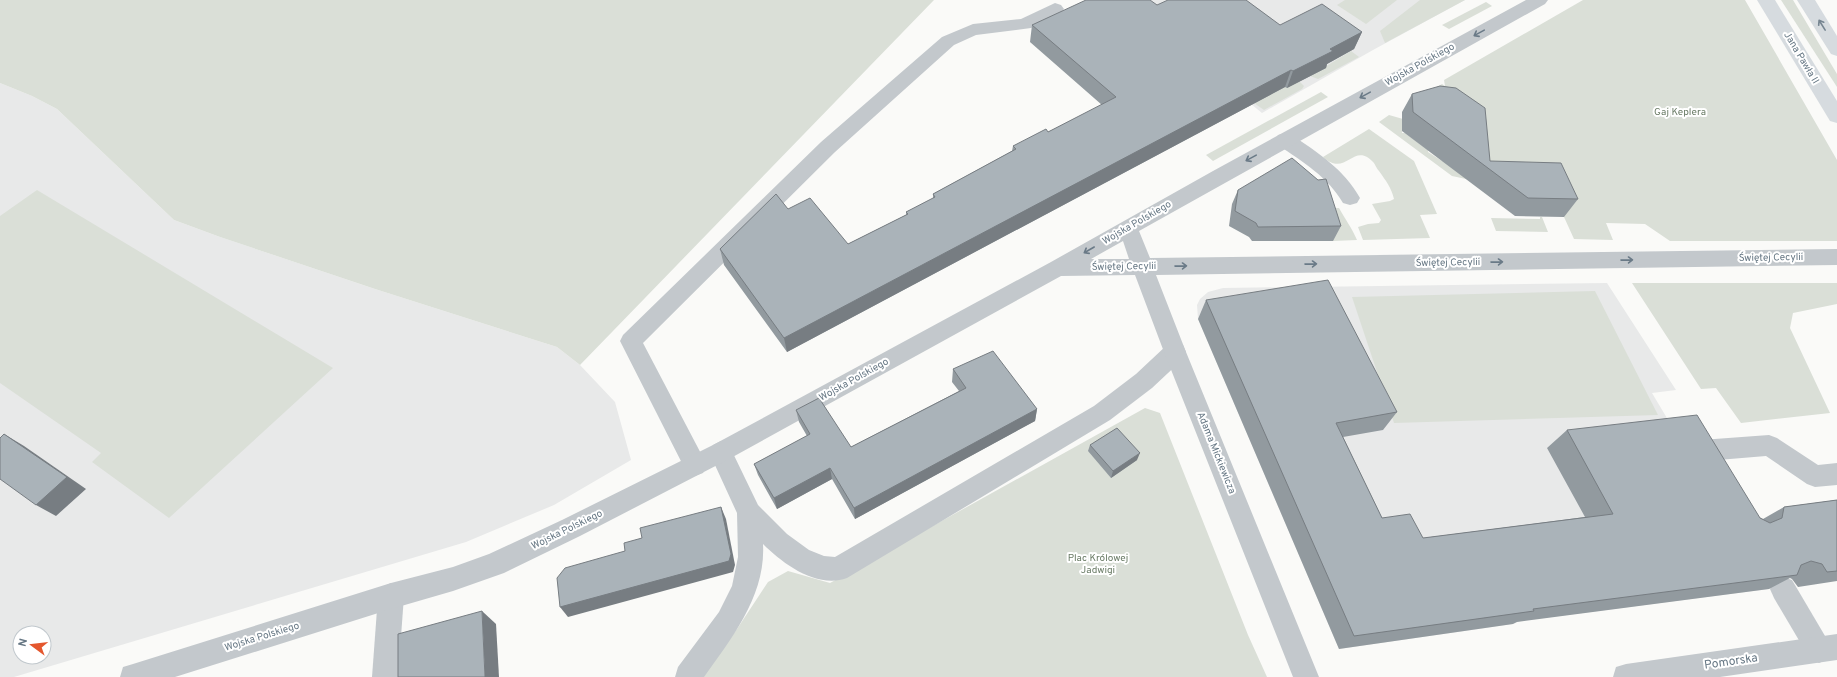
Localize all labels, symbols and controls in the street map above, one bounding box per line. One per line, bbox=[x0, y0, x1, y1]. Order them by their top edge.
one-way arrow bbox=[1817, 19, 1825, 31]
one-way arrow bbox=[1473, 29, 1485, 37]
street label: Jana Pawła II bbox=[1780, 30, 1822, 86]
street label: Wojska Polskiego bbox=[1383, 40, 1457, 89]
one-way arrow bbox=[1359, 92, 1371, 100]
park label: Gaj Keplera bbox=[1654, 106, 1706, 119]
one-way arrow bbox=[1245, 155, 1257, 163]
street label: Wojska Polskiego bbox=[1100, 198, 1174, 248]
one-way arrow bbox=[1083, 247, 1095, 255]
street label: Świętej Cecylii bbox=[1739, 251, 1803, 265]
street label: Świętej Cecylii bbox=[1416, 256, 1480, 270]
one-way arrow bbox=[1620, 256, 1633, 264]
one-way arrow bbox=[1490, 258, 1503, 266]
street label: Świętej Cecylii bbox=[1092, 260, 1156, 274]
one-way arrow bbox=[1304, 260, 1317, 268]
one-way arrow bbox=[1174, 262, 1187, 270]
street label: Wojska Polskiego bbox=[817, 355, 891, 404]
street label: Adama Mickiewicza bbox=[1194, 410, 1238, 496]
street label: Wojska Polskiego bbox=[529, 507, 605, 553]
park label: Plac Królowej Jadwigi bbox=[1068, 552, 1128, 577]
street label: Wojska Polskiego bbox=[223, 619, 301, 655]
north arrow bbox=[12, 625, 52, 665]
text: N bbox=[16, 637, 31, 648]
street label: Pomorska bbox=[1703, 650, 1759, 674]

